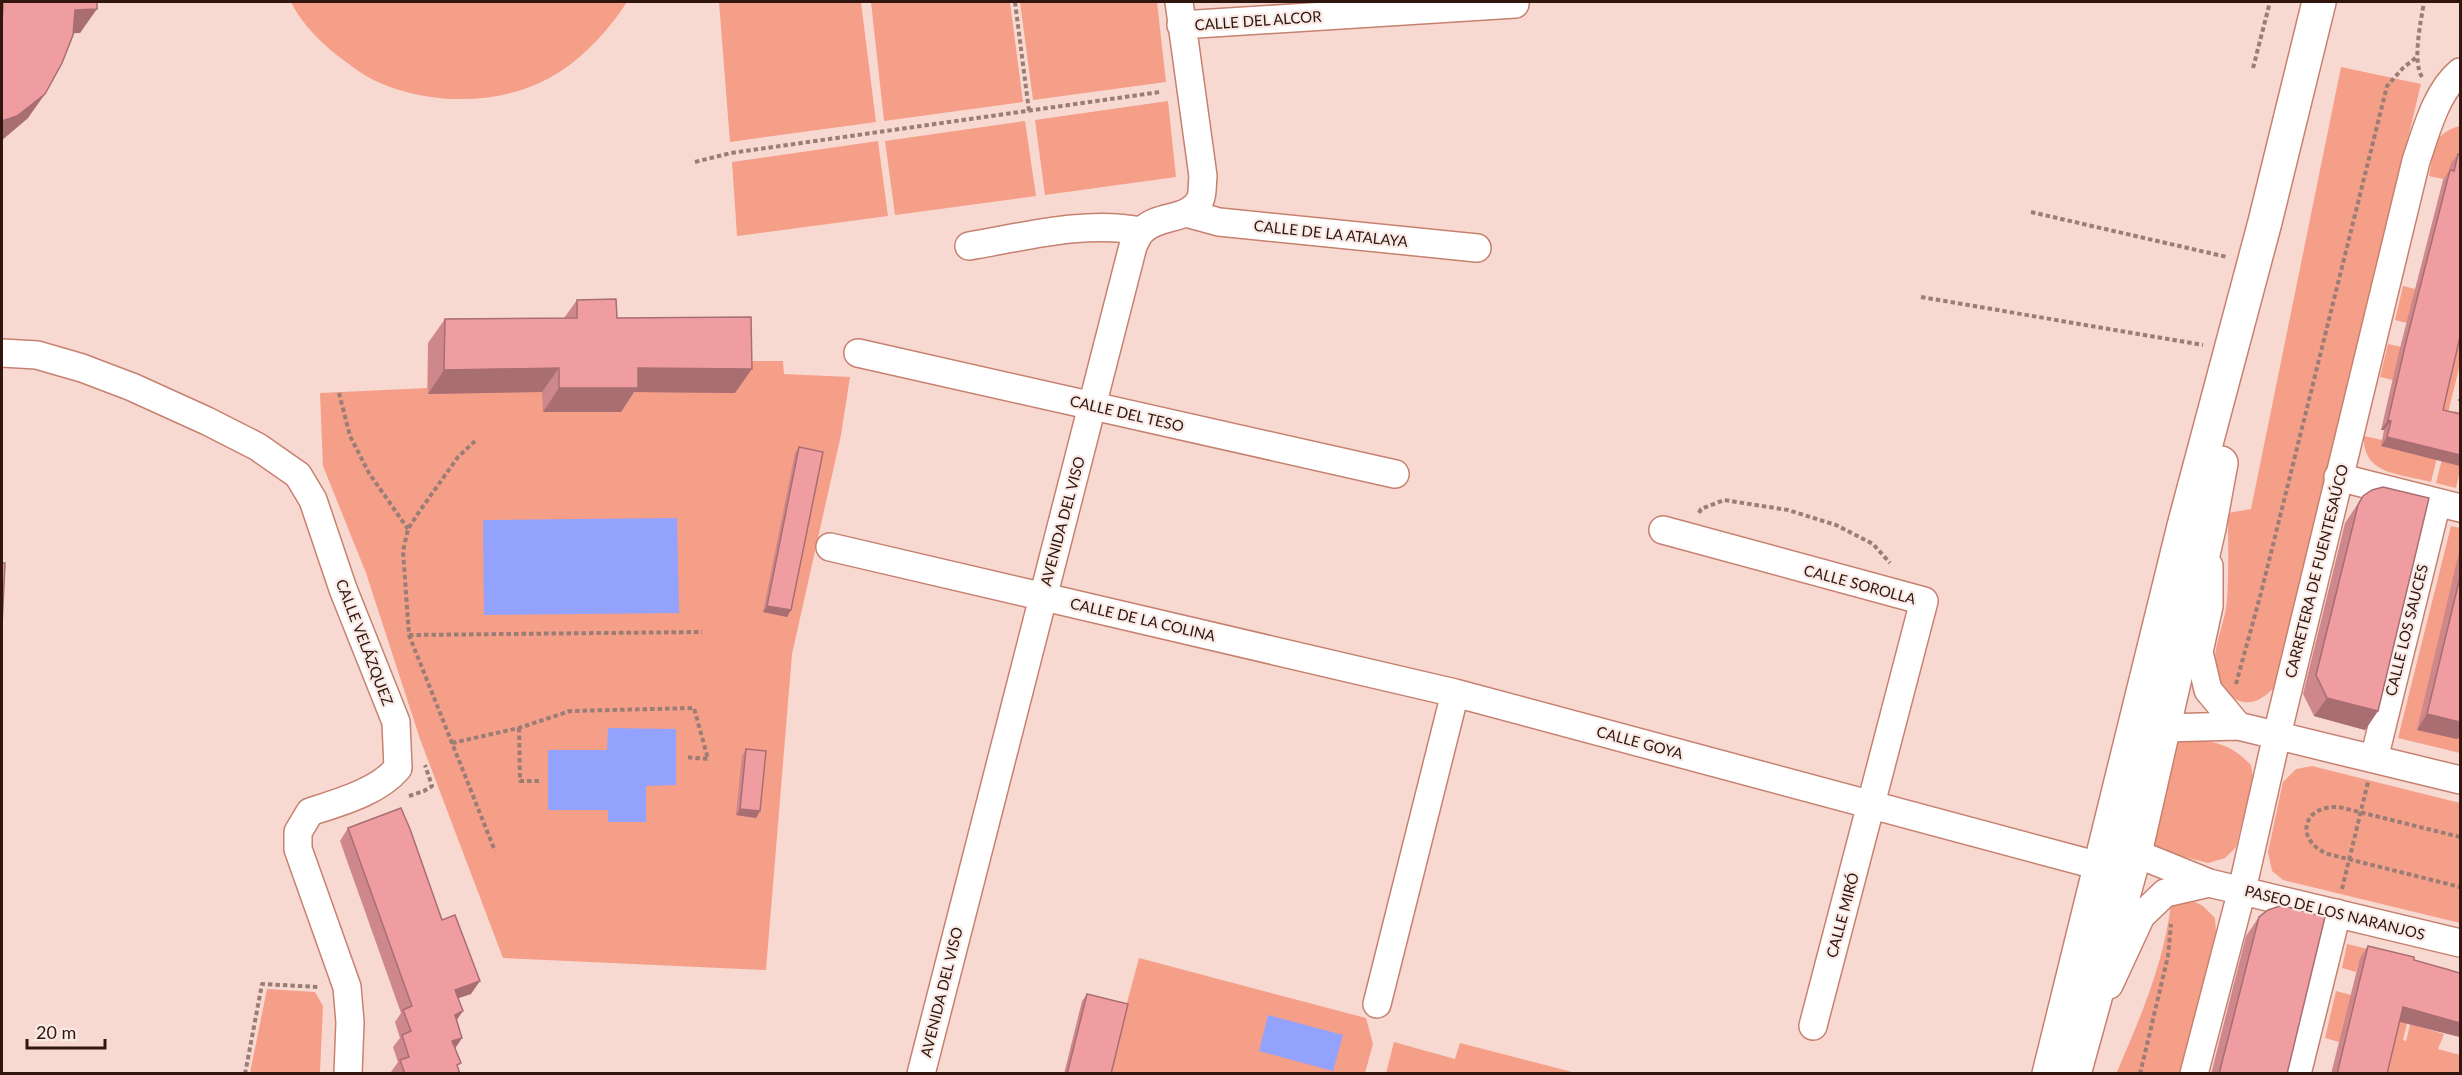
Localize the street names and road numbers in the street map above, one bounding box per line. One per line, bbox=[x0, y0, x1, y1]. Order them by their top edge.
street label: CALLE DEL ALCOR bbox=[1194, 7, 1323, 33]
street label: CALLE DE LA ATALAYA bbox=[1253, 216, 1410, 250]
street label: CALLE DEL TESO bbox=[1068, 391, 1186, 435]
street label: AVENIDA DEL VISO bbox=[1036, 454, 1088, 588]
street label: CARRETERA DE FUENTESAÚCO bbox=[2281, 462, 2351, 680]
street label: CALLE SOROLLA bbox=[1802, 560, 1919, 608]
street label: CALLE LOS SAUCES bbox=[2381, 562, 2431, 698]
street label: CALLE VELÁZQUEZ bbox=[333, 576, 397, 708]
street label: CALLE DE LA COLINA bbox=[1069, 594, 1218, 645]
street label: CALLE GOYA bbox=[1595, 722, 1686, 762]
street label: CALLE MIRÓ bbox=[1822, 870, 1862, 960]
street label: PASEO DE LOS NARANJOS bbox=[2243, 881, 2427, 943]
street label: AVENIDA DEL VISO bbox=[916, 925, 966, 1059]

